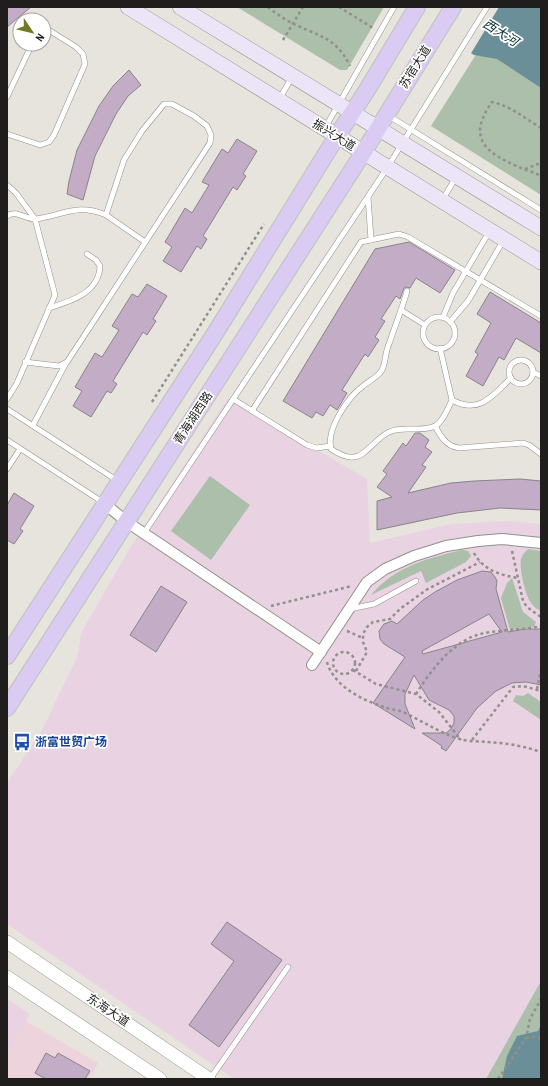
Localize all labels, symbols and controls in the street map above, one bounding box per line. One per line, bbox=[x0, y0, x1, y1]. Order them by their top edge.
north arrow bbox=[12, 12, 52, 52]
water label: 西大河 bbox=[480, 15, 524, 52]
text: N bbox=[33, 31, 48, 44]
street label: 苏宿大道 bbox=[395, 42, 435, 92]
street label: 振兴大道 bbox=[309, 115, 359, 155]
street label: 青海湖西路 bbox=[170, 388, 216, 448]
bus stop icon: 浙富世贸广场 bbox=[12, 732, 32, 752]
place label: 浙富世贸广场 bbox=[35, 734, 107, 750]
street label: 东海大道 bbox=[84, 990, 132, 1030]

